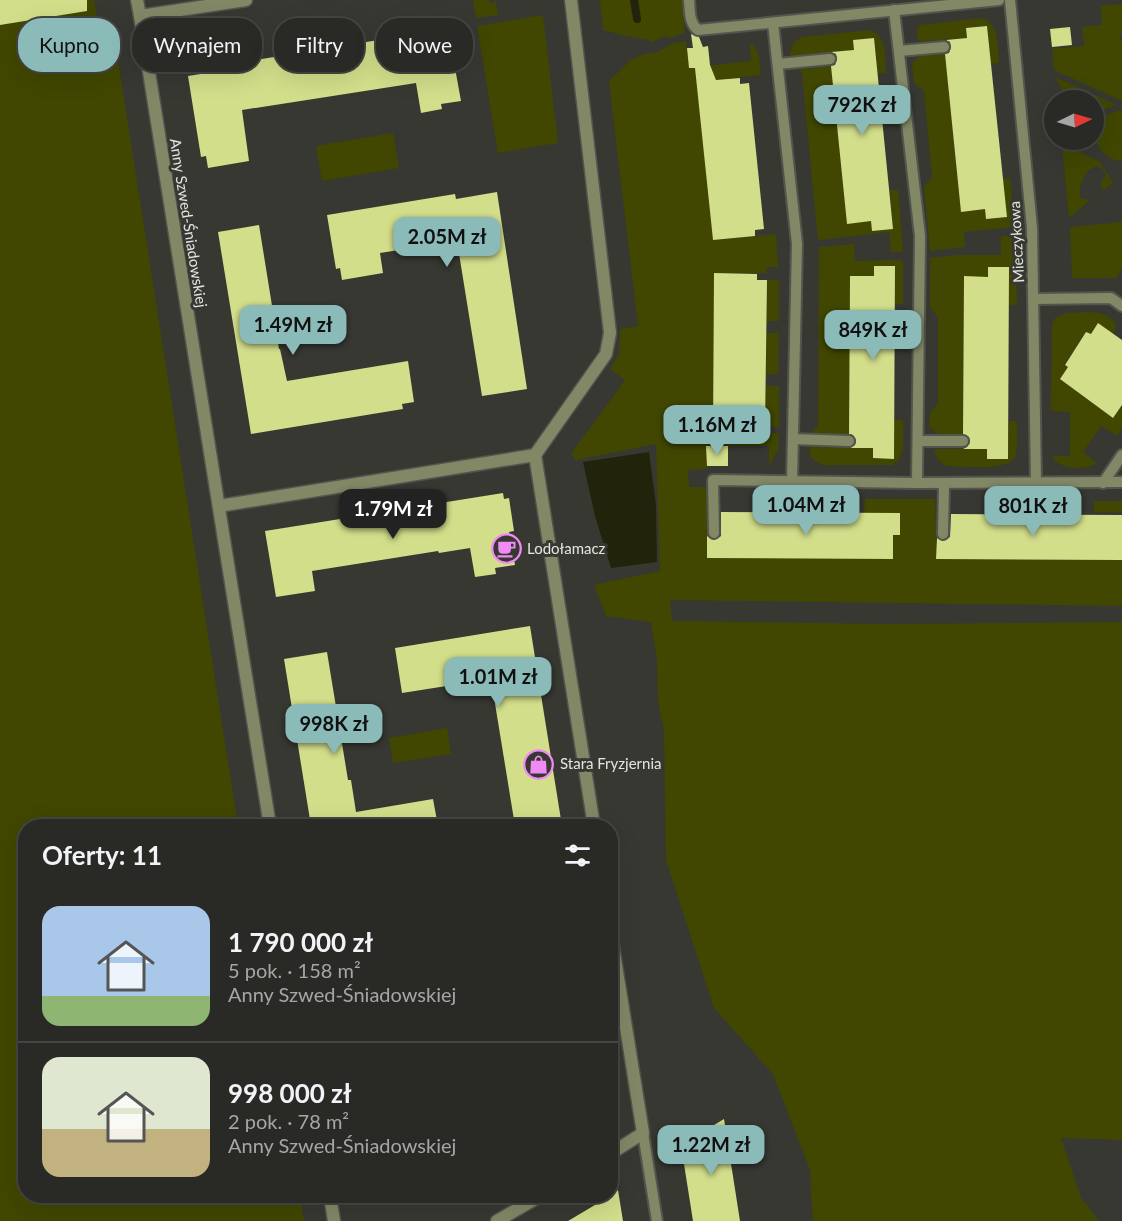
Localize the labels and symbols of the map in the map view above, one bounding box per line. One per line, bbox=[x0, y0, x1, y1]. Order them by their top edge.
pin: 792K zł bbox=[807, 85, 917, 136]
north arrow bbox=[1044, 90, 1104, 150]
street label: Anny Szwed-Śniadowskiej bbox=[167, 137, 211, 309]
street label: Mieczykowa bbox=[1005, 201, 1027, 283]
pin: 2.05M zł bbox=[385, 217, 509, 268]
pin: 1.49M zł bbox=[231, 305, 355, 356]
pin: 849K zł bbox=[818, 310, 928, 361]
pin: 1.16M zł bbox=[655, 405, 779, 456]
pin: 1.04M zł bbox=[744, 485, 868, 536]
pin: 801K zł bbox=[978, 486, 1088, 537]
pin: 1.79M zł bbox=[331, 489, 455, 540]
cafe icon: Lodołamacz bbox=[490, 533, 522, 565]
place label: Lodołamacz bbox=[527, 539, 606, 557]
pin: 1.01M zł bbox=[436, 657, 560, 708]
pin: 998K zł bbox=[279, 704, 389, 755]
shop icon: Stara Fryzjernia bbox=[523, 748, 555, 780]
place label: Stara Fryzjernia bbox=[560, 754, 661, 772]
pin: 1.22M zł bbox=[649, 1125, 773, 1176]

